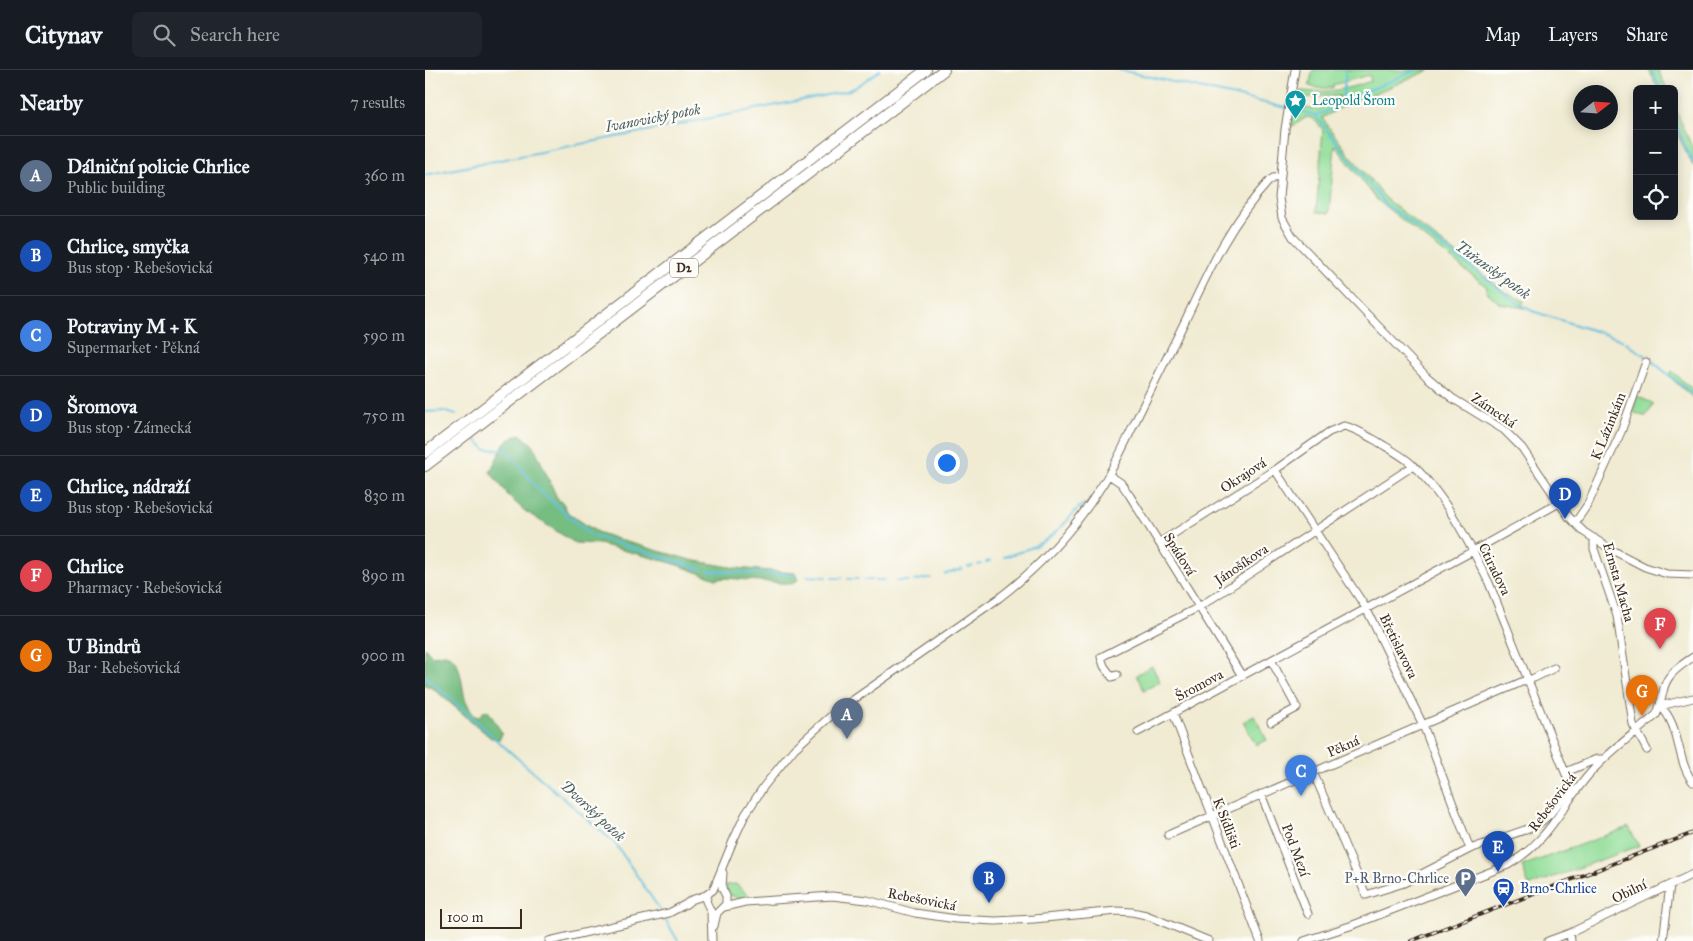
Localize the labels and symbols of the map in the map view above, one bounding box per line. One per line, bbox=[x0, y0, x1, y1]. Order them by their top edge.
north arrow bbox=[1573, 85, 1618, 130]
place icon: Leopold Šrom bbox=[1284, 88, 1308, 119]
place label: Leopold Šrom bbox=[1312, 90, 1396, 109]
water label: Ivanovický potok bbox=[603, 100, 703, 137]
water label: Tuřanský potok bbox=[1452, 237, 1534, 304]
road number: D2 bbox=[670, 258, 698, 278]
street label: Zámecká bbox=[1468, 389, 1519, 432]
street label: K Lázinkám bbox=[1587, 390, 1630, 462]
your location bbox=[934, 450, 960, 476]
street label: Okrajová bbox=[1217, 454, 1269, 497]
pin: D bbox=[1549, 478, 1581, 519]
street label: Spádová bbox=[1160, 530, 1199, 579]
street label: Jánošíkova bbox=[1210, 540, 1272, 590]
street label: Ctiradova bbox=[1475, 540, 1515, 598]
street label: Ernsta Macha bbox=[1599, 540, 1638, 624]
pin: F bbox=[1644, 608, 1676, 649]
street label: Břetislavova bbox=[1376, 611, 1422, 681]
street label: Šromova bbox=[1171, 664, 1226, 705]
pin: G bbox=[1626, 675, 1658, 716]
pin: A bbox=[831, 698, 863, 739]
street label: Pěkná bbox=[1324, 732, 1362, 761]
pin: C bbox=[1285, 755, 1317, 796]
street label: Rebešovická bbox=[1525, 769, 1580, 835]
water label: Dvorský potok bbox=[556, 776, 629, 846]
street label: K Sídlišti bbox=[1209, 795, 1244, 851]
street label: Pod Mezí bbox=[1278, 821, 1314, 880]
pin: E bbox=[1482, 831, 1514, 872]
pin: B bbox=[973, 862, 1005, 903]
parking icon: P+R Brno-Chrlice bbox=[1453, 866, 1477, 897]
place label: P+R Brno-Chrlice bbox=[1344, 870, 1449, 887]
street label: Obilní bbox=[1609, 875, 1650, 907]
station icon: Brno-Chrlice bbox=[1492, 876, 1516, 907]
place label: Brno-Chrlice bbox=[1520, 880, 1597, 897]
street label: Rebešovická bbox=[886, 885, 958, 914]
scale bar bbox=[440, 906, 523, 929]

